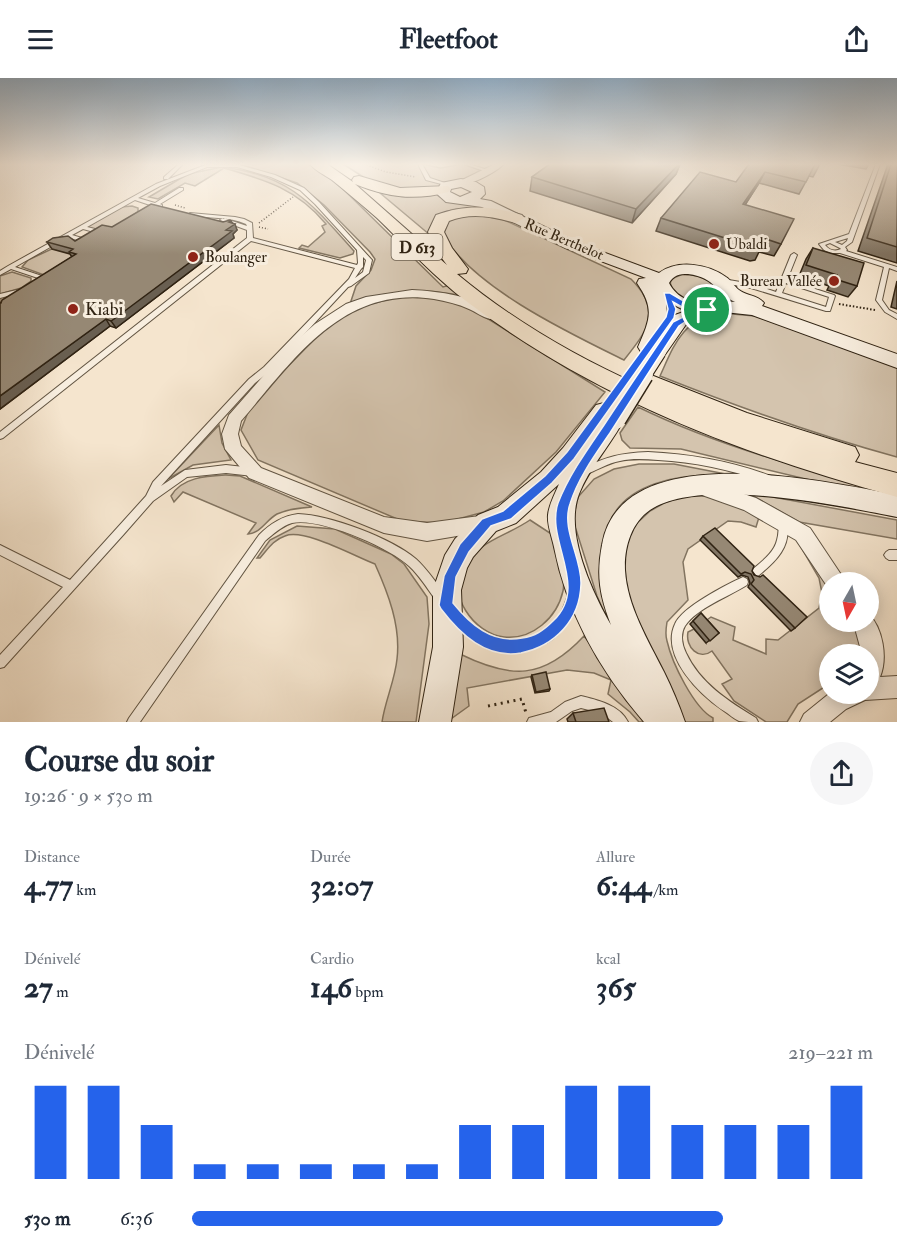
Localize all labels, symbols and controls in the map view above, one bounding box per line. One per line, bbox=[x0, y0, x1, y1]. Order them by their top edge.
icon: menu bbox=[24, 23, 57, 56]
text: Fleetfoot bbox=[399, 23, 498, 56]
icon: share bbox=[840, 23, 873, 56]
street label: Rue Berthelot bbox=[521, 214, 606, 265]
road number: D 613 bbox=[392, 234, 442, 260]
place label: Ubaldi bbox=[726, 235, 767, 254]
marker: Ubaldi bbox=[707, 237, 721, 251]
place label: Boulanger bbox=[205, 248, 267, 267]
marker: Boulanger bbox=[186, 250, 200, 264]
place label: Bureau Vallée bbox=[740, 272, 822, 291]
marker: Bureau Vallée bbox=[827, 274, 841, 288]
pin bbox=[681, 284, 732, 335]
icon: arrive bbox=[690, 293, 723, 326]
place label: Kiabi bbox=[85, 298, 124, 321]
marker: Kiabi bbox=[66, 302, 80, 316]
north arrow bbox=[819, 572, 879, 632]
map controls bbox=[819, 572, 879, 704]
button: layers bbox=[819, 644, 879, 704]
text: Course du soir bbox=[24, 740, 214, 781]
button: share bbox=[810, 742, 873, 805]
text: 19:26 · 9 × 530 m bbox=[24, 783, 153, 808]
text: Distance bbox=[24, 847, 80, 867]
text: Durée bbox=[310, 847, 351, 867]
text: Allure bbox=[596, 847, 635, 867]
text: 4.77 bbox=[24, 867, 73, 904]
text: 32:07 bbox=[310, 867, 373, 904]
text: 6:44 bbox=[596, 867, 651, 904]
text: km bbox=[73, 880, 96, 900]
text: /km bbox=[651, 880, 678, 900]
text: Dénivelé bbox=[24, 949, 80, 969]
text: Cardio bbox=[310, 949, 354, 969]
text: kcal bbox=[596, 949, 621, 969]
text: 27 bbox=[24, 969, 53, 1006]
text: 146 bbox=[310, 969, 352, 1006]
text: 365 bbox=[596, 969, 636, 1006]
text: m bbox=[53, 982, 69, 1002]
text: bpm bbox=[352, 982, 384, 1002]
text: Dénivelé bbox=[24, 1040, 94, 1065]
text: 219–221 m bbox=[788, 1040, 873, 1065]
text: 530 m bbox=[24, 1206, 70, 1231]
text: 6:36 bbox=[120, 1206, 153, 1231]

